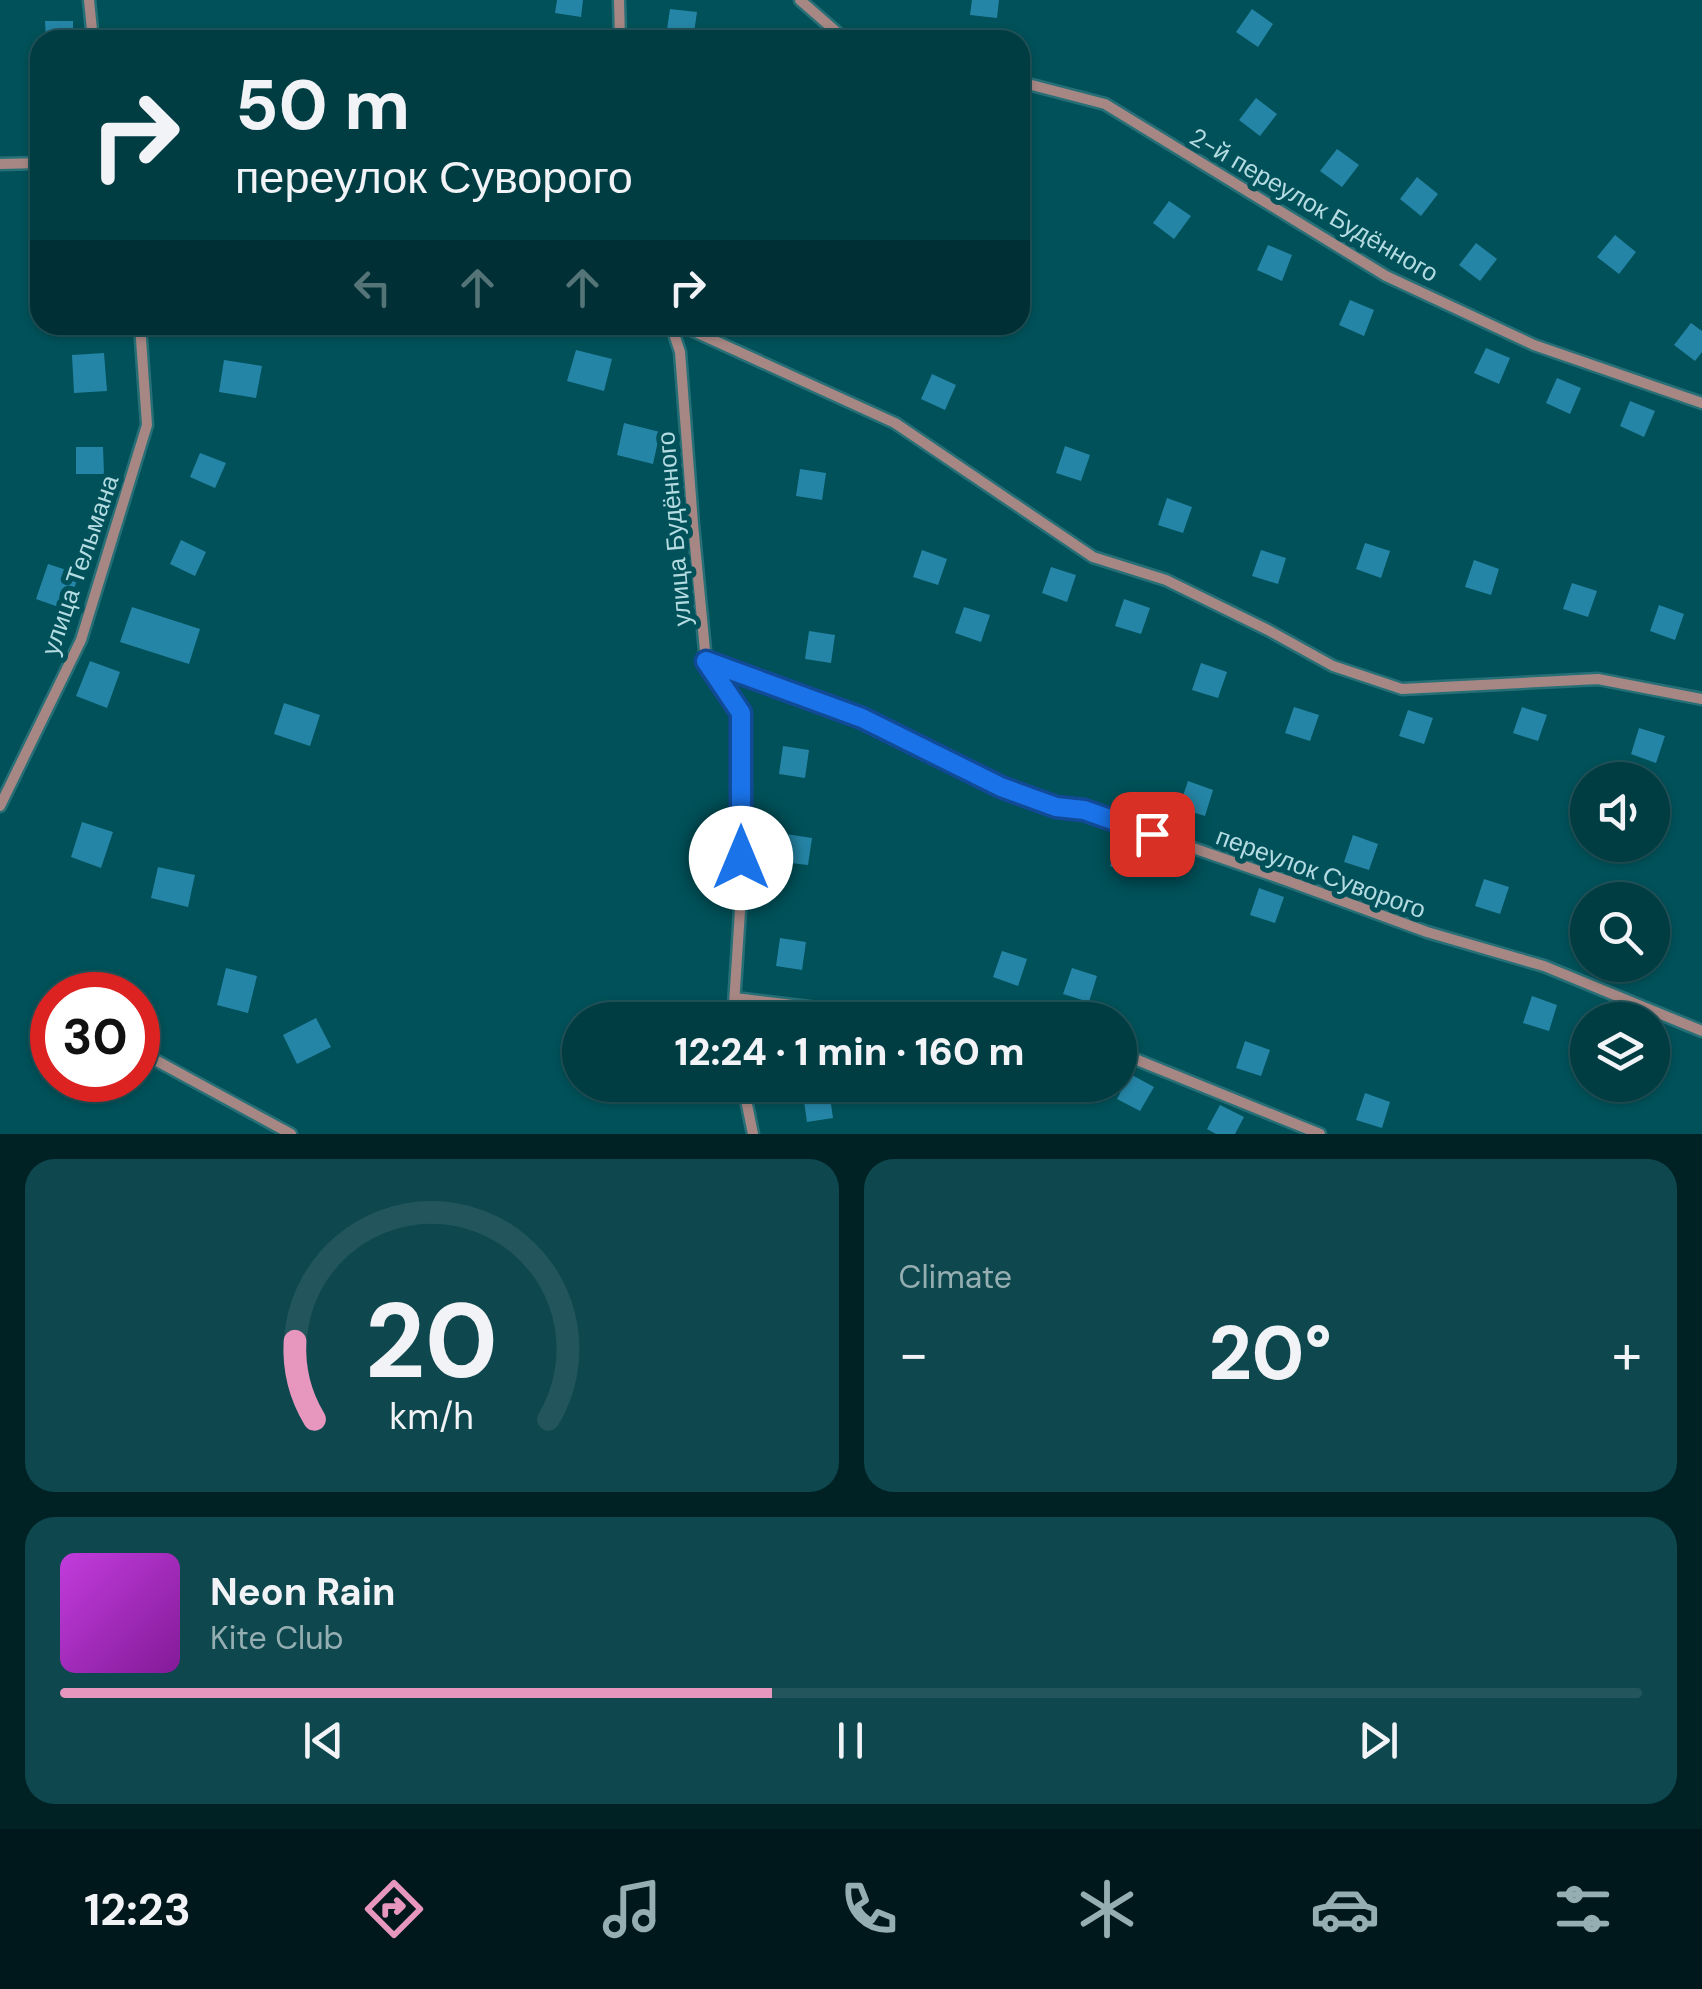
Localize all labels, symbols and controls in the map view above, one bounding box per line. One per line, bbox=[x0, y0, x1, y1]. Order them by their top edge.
text: 50 m bbox=[235, 60, 410, 151]
icon: right bbox=[70, 70, 200, 200]
street label: 2-й переулок Будённого bbox=[1184, 120, 1444, 290]
text: переулок Суворого bbox=[235, 148, 633, 207]
icon: left bbox=[345, 260, 400, 315]
icon: ahead bbox=[450, 260, 505, 315]
icon: ahead bbox=[555, 260, 610, 315]
icon: right bbox=[660, 260, 715, 315]
street label: улица Будённого bbox=[649, 430, 699, 628]
street label: улица Тельмана bbox=[34, 470, 126, 660]
map controls bbox=[1570, 762, 1670, 1102]
button: sound bbox=[1570, 762, 1670, 862]
pin bbox=[1110, 792, 1195, 877]
position arrow bbox=[689, 806, 793, 910]
icon: arrive bbox=[1125, 807, 1180, 862]
street label: переулок Суворого bbox=[1212, 820, 1430, 926]
button: search bbox=[1570, 882, 1670, 982]
speed limit sign: 30 bbox=[30, 972, 160, 1102]
button: layers bbox=[1570, 1002, 1670, 1102]
text: 12:24 · 1 min · 160 m bbox=[674, 1027, 1025, 1077]
text: Climate bbox=[899, 1256, 1012, 1298]
text: 20 bbox=[365, 1274, 498, 1409]
text: 20° bbox=[1209, 1305, 1332, 1402]
text: − bbox=[899, 1318, 929, 1390]
text: + bbox=[1612, 1318, 1642, 1390]
text: km/h bbox=[390, 1394, 474, 1440]
text: Neon Rain bbox=[210, 1567, 395, 1617]
text: Kite Club bbox=[210, 1617, 344, 1659]
icon: previous bbox=[296, 1713, 351, 1768]
icon: pause bbox=[823, 1713, 878, 1768]
icon: next bbox=[1351, 1713, 1406, 1768]
icon: directions bbox=[359, 1874, 429, 1944]
icon: music bbox=[597, 1874, 667, 1944]
icon: phone bbox=[834, 1874, 904, 1944]
icon: climate bbox=[1072, 1874, 1142, 1944]
icon: car bbox=[1310, 1874, 1380, 1944]
icon: filters bbox=[1548, 1874, 1618, 1944]
text: 12:23 bbox=[84, 1880, 191, 1939]

